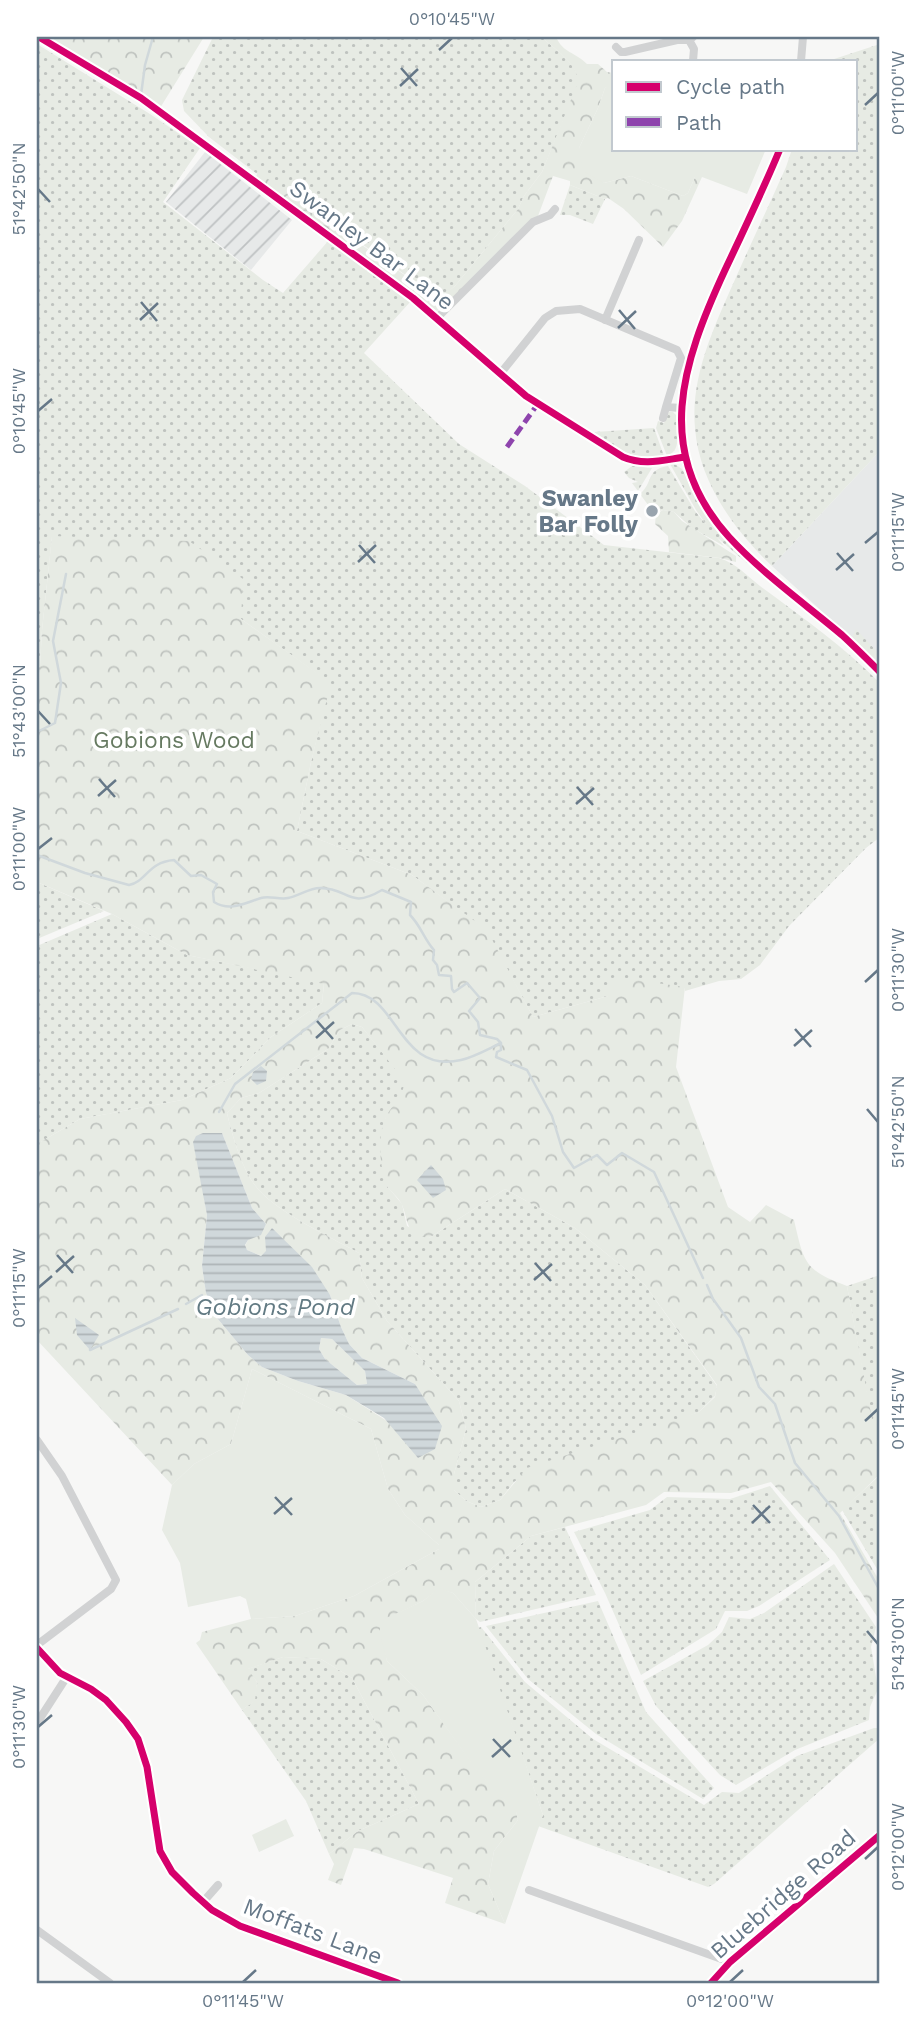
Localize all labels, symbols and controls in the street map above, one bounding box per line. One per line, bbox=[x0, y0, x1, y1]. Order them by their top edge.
text: 0°10'45"W bbox=[409, 8, 495, 29]
text: 0°11'00"W bbox=[887, 51, 908, 135]
legend bbox=[612, 60, 858, 150]
text: Cycle path bbox=[676, 74, 785, 99]
text: Path bbox=[676, 110, 722, 135]
text: 51°42'50"N bbox=[8, 142, 29, 236]
street label: Swanley Bar Lane bbox=[284, 175, 459, 316]
text: 0°10'45"W bbox=[8, 368, 29, 454]
place label: Swanley Bar Folly bbox=[539, 485, 638, 538]
text: 0°11'15"W bbox=[887, 492, 908, 572]
marker: Swanley Bar Folly bbox=[644, 503, 660, 519]
text: 51°43'00"N bbox=[8, 664, 29, 758]
park label: Gobions Wood bbox=[93, 727, 255, 754]
text: 0°11'00"W bbox=[8, 807, 29, 891]
text: 0°11'30"W bbox=[887, 928, 908, 1012]
text: 51°42'50"N bbox=[887, 1075, 908, 1169]
text: 0°11'15"W bbox=[8, 1248, 29, 1328]
water label: Gobions Pond bbox=[196, 1293, 356, 1321]
text: 0°11'45"W bbox=[887, 1368, 908, 1450]
text: 51°43'00"N bbox=[887, 1597, 908, 1691]
text: 0°11'30"W bbox=[8, 1685, 29, 1769]
text: 0°12'00"W bbox=[887, 1803, 908, 1891]
street label: Bluebridge Road bbox=[705, 1824, 861, 1965]
street label: Moffats Lane bbox=[239, 1893, 386, 1970]
text: 0°11'45"W bbox=[202, 1990, 284, 2011]
text: 0°12'00"W bbox=[686, 1990, 774, 2011]

